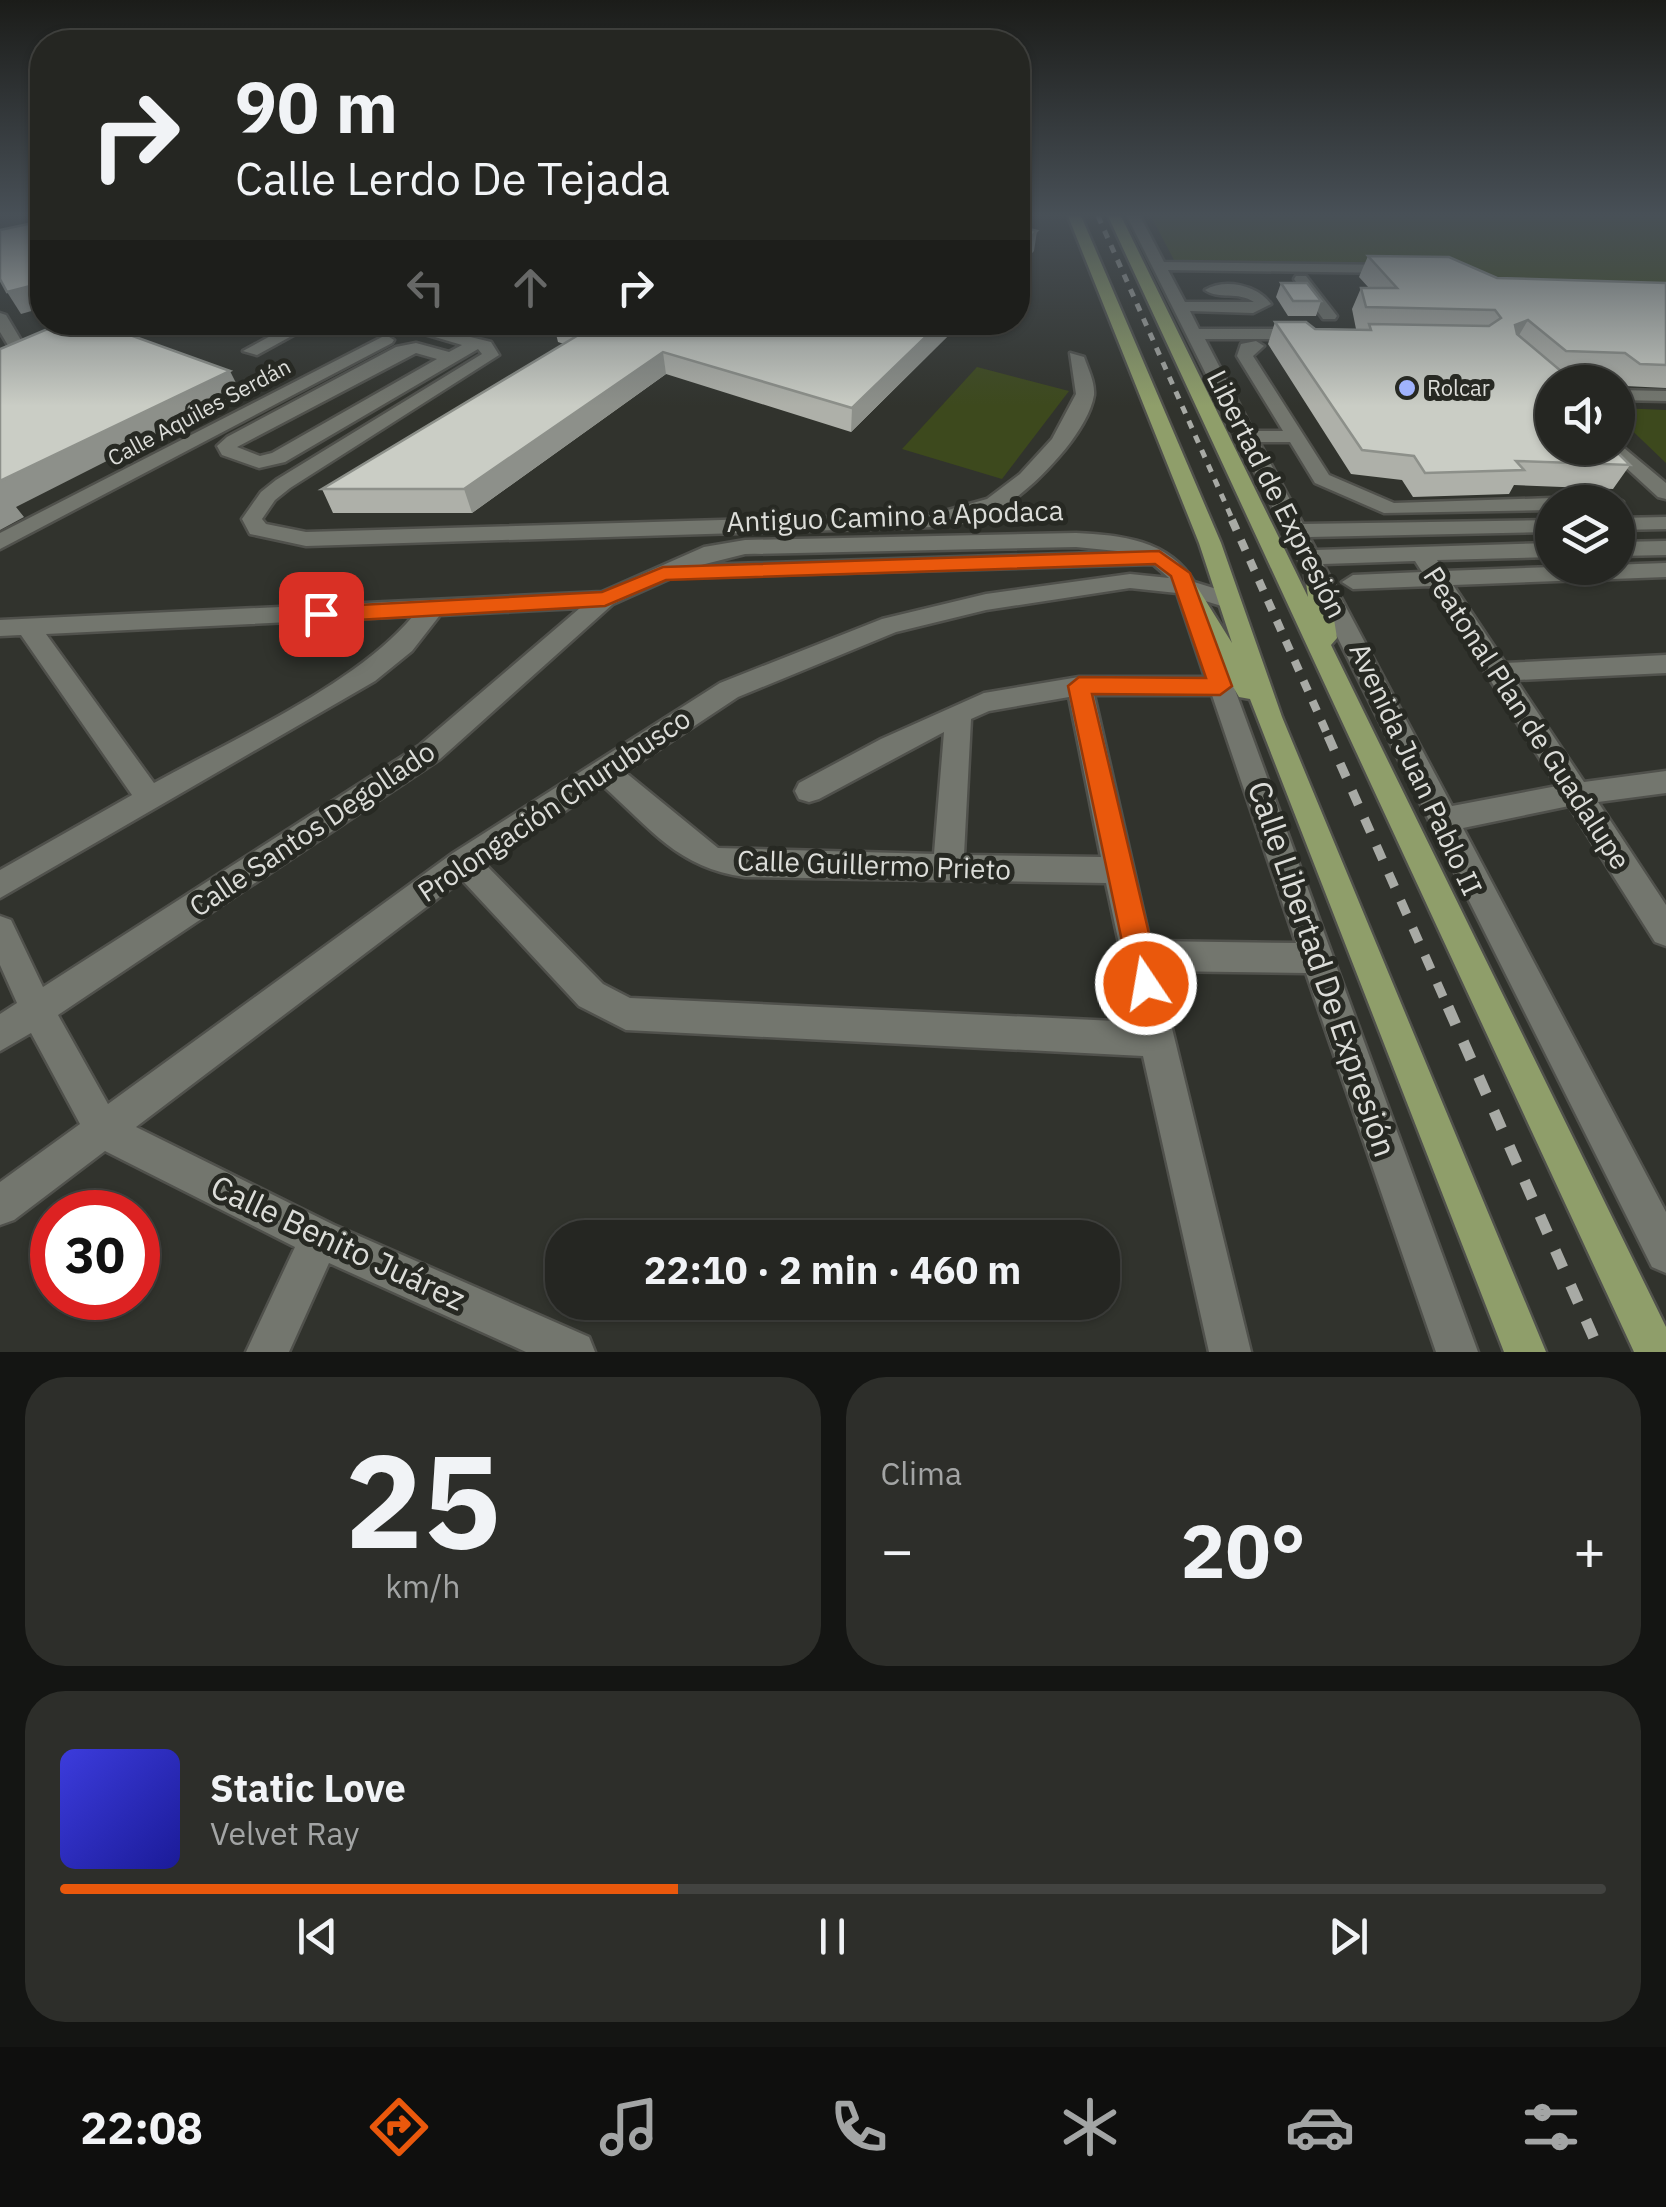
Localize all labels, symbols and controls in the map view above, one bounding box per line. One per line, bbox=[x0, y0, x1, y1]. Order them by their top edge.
text: 90 m bbox=[235, 61, 398, 152]
icon: right bbox=[70, 70, 200, 200]
text: Calle Lerdo De Tejada bbox=[235, 149, 670, 207]
icon: left bbox=[398, 260, 453, 315]
icon: ahead bbox=[503, 260, 558, 315]
icon: right bbox=[608, 260, 663, 315]
street label: Calle Aquiles Serdán bbox=[102, 351, 295, 472]
street label: Libertad de Expresión bbox=[1199, 364, 1356, 624]
map controls bbox=[1535, 365, 1635, 585]
button: sound bbox=[1535, 365, 1635, 465]
place label: Rolcar bbox=[1427, 373, 1490, 402]
marker: Rolcar bbox=[1396, 377, 1418, 399]
button: layers bbox=[1535, 485, 1635, 585]
street label: Antiguo Camino a Apodaca bbox=[726, 491, 1064, 540]
street label: Peatonal Plan de Guadalupe bbox=[1415, 559, 1639, 876]
pin bbox=[279, 572, 364, 657]
icon: arrive bbox=[294, 587, 349, 642]
street label: Avenida Juan Pablo II bbox=[1342, 636, 1491, 901]
street label: Prolongación Churubusco bbox=[410, 699, 697, 910]
street label: Calle Santos Degollado bbox=[182, 733, 442, 925]
street label: Calle Libertad De Expresión bbox=[1239, 775, 1407, 1162]
street label: Calle Guillermo Prieto bbox=[736, 841, 1012, 888]
position arrow bbox=[1094, 932, 1198, 1036]
street label: Calle Benito Juárez bbox=[204, 1165, 472, 1319]
speed limit sign: 30 bbox=[30, 1190, 160, 1320]
text: 22:10 · 2 min · 460 m bbox=[644, 1245, 1021, 1294]
text: 25 bbox=[345, 1415, 501, 1584]
text: Clima bbox=[881, 1452, 962, 1494]
text: 20° bbox=[1181, 1501, 1306, 1599]
text: − bbox=[881, 1514, 914, 1585]
text: + bbox=[1573, 1514, 1606, 1585]
text: km/h bbox=[385, 1565, 460, 1607]
text: Static Love bbox=[210, 1763, 406, 1812]
text: Velvet Ray bbox=[210, 1812, 359, 1854]
icon: previous bbox=[290, 1909, 345, 1964]
icon: pause bbox=[805, 1909, 860, 1964]
icon: next bbox=[1321, 1909, 1376, 1964]
icon: directions bbox=[364, 2092, 434, 2162]
icon: music bbox=[594, 2092, 664, 2162]
icon: phone bbox=[824, 2092, 894, 2162]
icon: climate bbox=[1055, 2092, 1125, 2162]
icon: car bbox=[1285, 2092, 1355, 2162]
icon: filters bbox=[1516, 2092, 1586, 2162]
text: 22:08 bbox=[80, 2098, 203, 2156]

